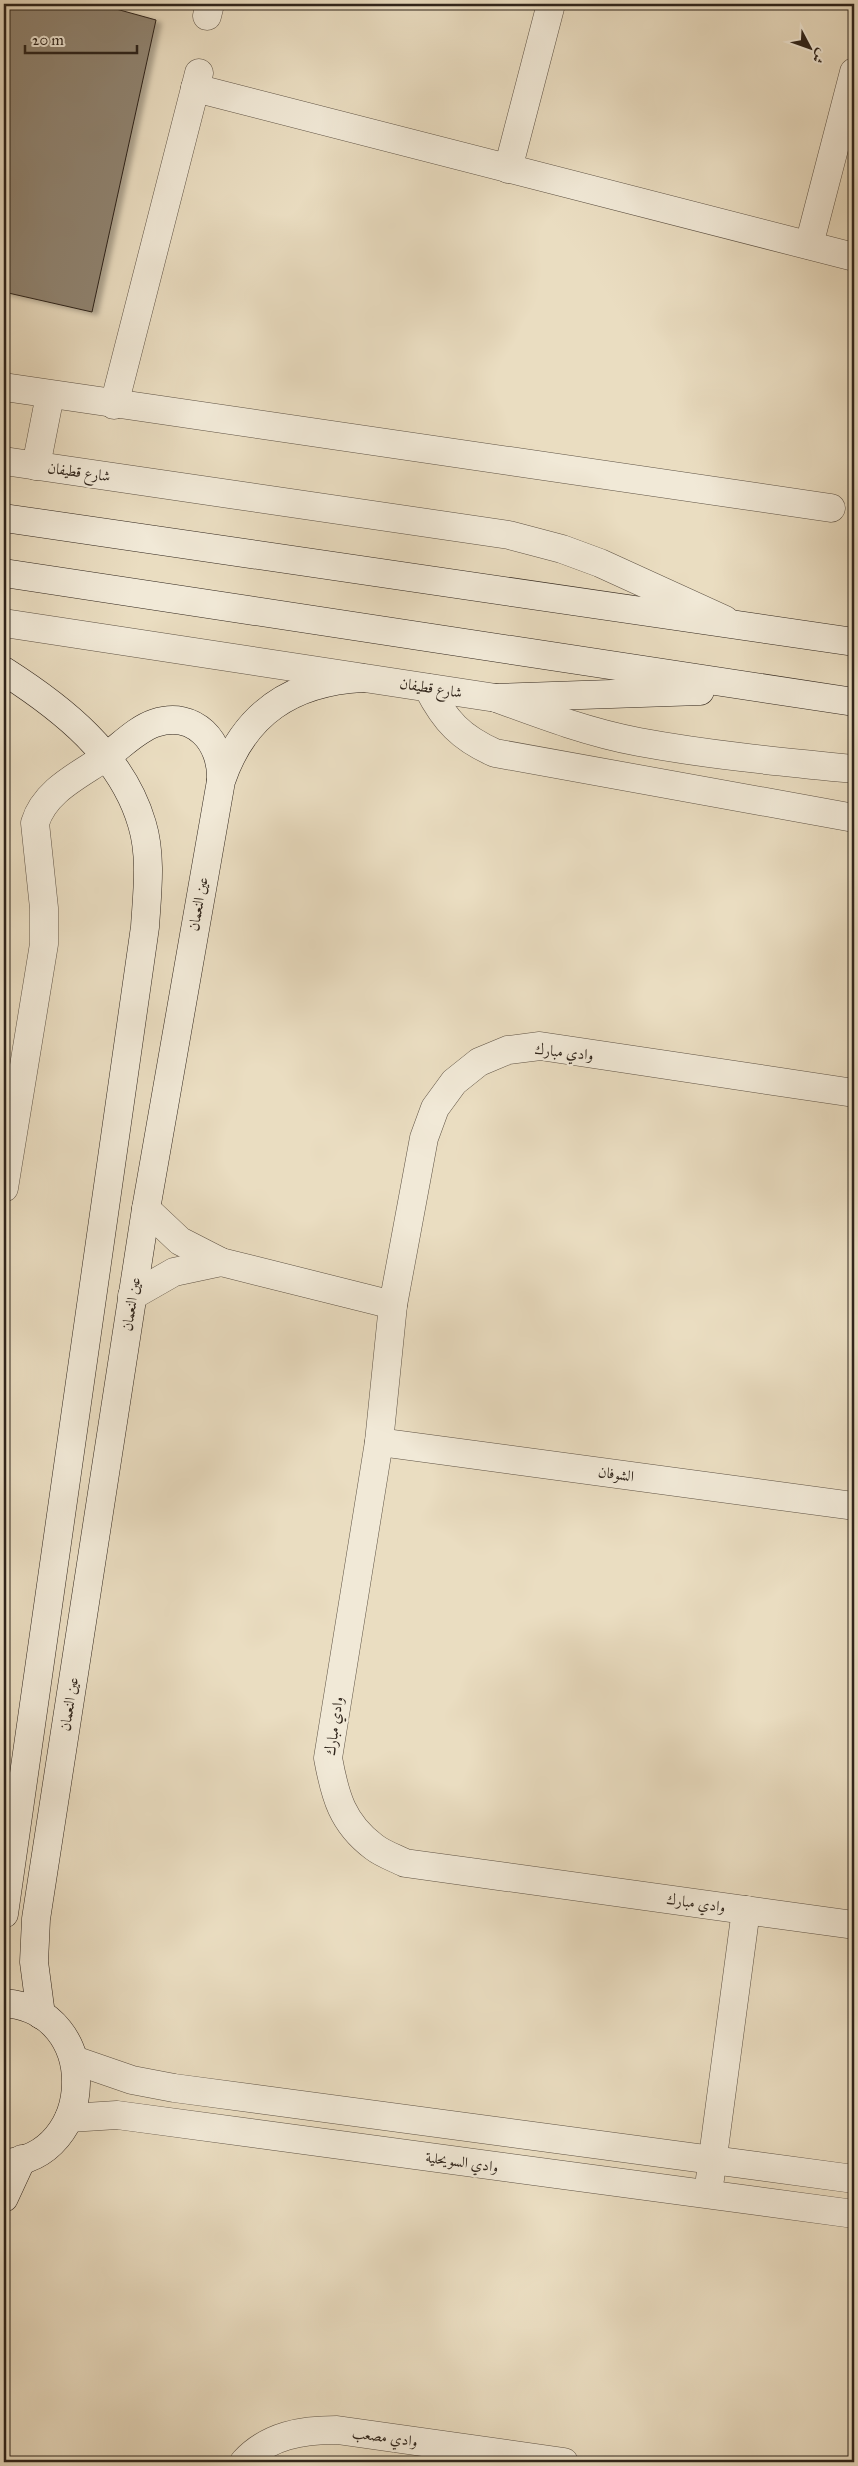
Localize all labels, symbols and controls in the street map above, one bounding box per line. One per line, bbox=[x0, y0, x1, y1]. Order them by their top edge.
scale bar bbox=[25, 22, 138, 54]
north arrow bbox=[786, 22, 836, 72]
text: 20 m bbox=[32, 31, 64, 49]
text: ش bbox=[808, 45, 830, 67]
street label: شارع قطيفان bbox=[46, 459, 112, 489]
street label: شارع قطيفان bbox=[398, 674, 464, 706]
street label: عين النعمان bbox=[184, 875, 212, 932]
street label: وادي مبارك bbox=[533, 1040, 595, 1067]
street label: عين النعمان bbox=[118, 1276, 144, 1332]
street label: الشوفان bbox=[597, 1463, 635, 1485]
street label: عين النعمان bbox=[56, 1676, 82, 1732]
street label: وادي مبارك bbox=[321, 1695, 350, 1757]
street label: وادي مبارك bbox=[665, 1890, 727, 1919]
street label: وادي السويحلية bbox=[424, 2148, 500, 2179]
street label: وادي مصعب bbox=[351, 2423, 419, 2453]

